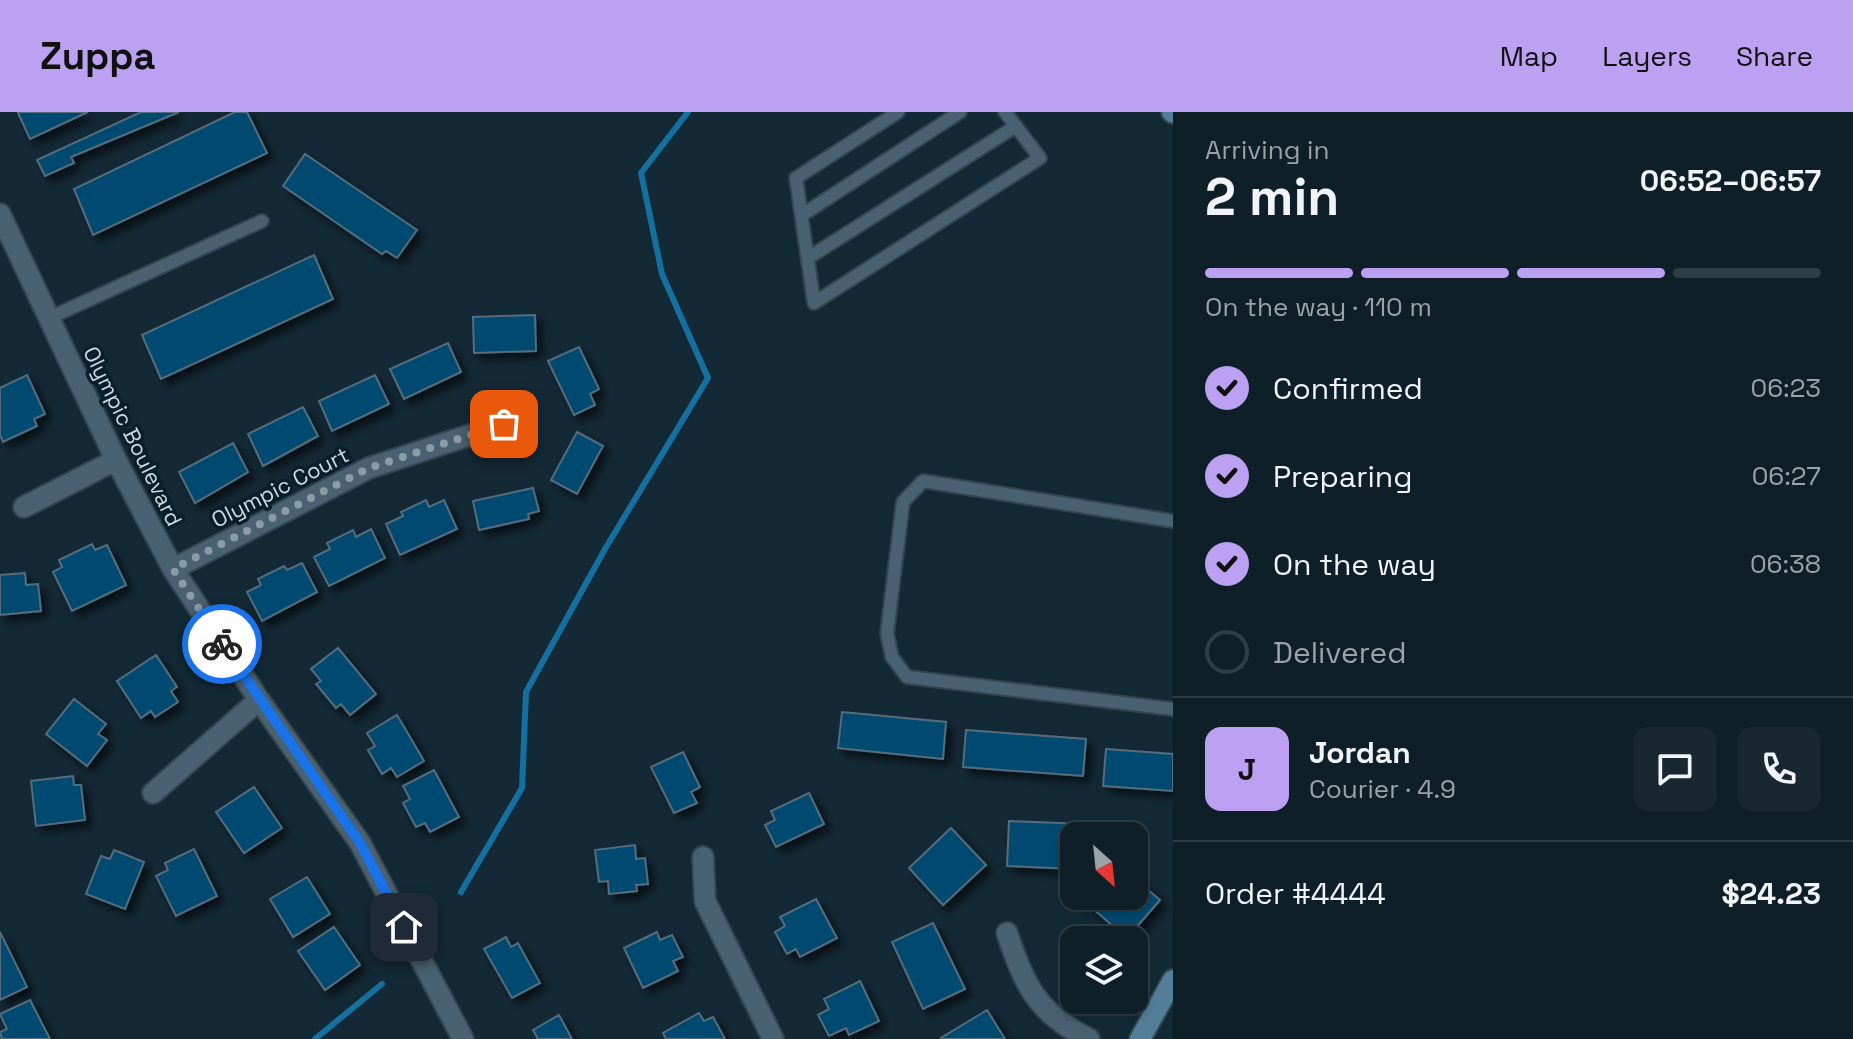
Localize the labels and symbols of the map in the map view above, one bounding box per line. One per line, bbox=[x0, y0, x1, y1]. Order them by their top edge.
street label: Olympic Boulevard bbox=[77, 341, 189, 531]
pin bbox=[470, 390, 538, 458]
street label: Olympic Court bbox=[207, 440, 353, 534]
courier bbox=[182, 604, 262, 684]
north arrow bbox=[1060, 822, 1148, 910]
pin bbox=[370, 893, 438, 961]

